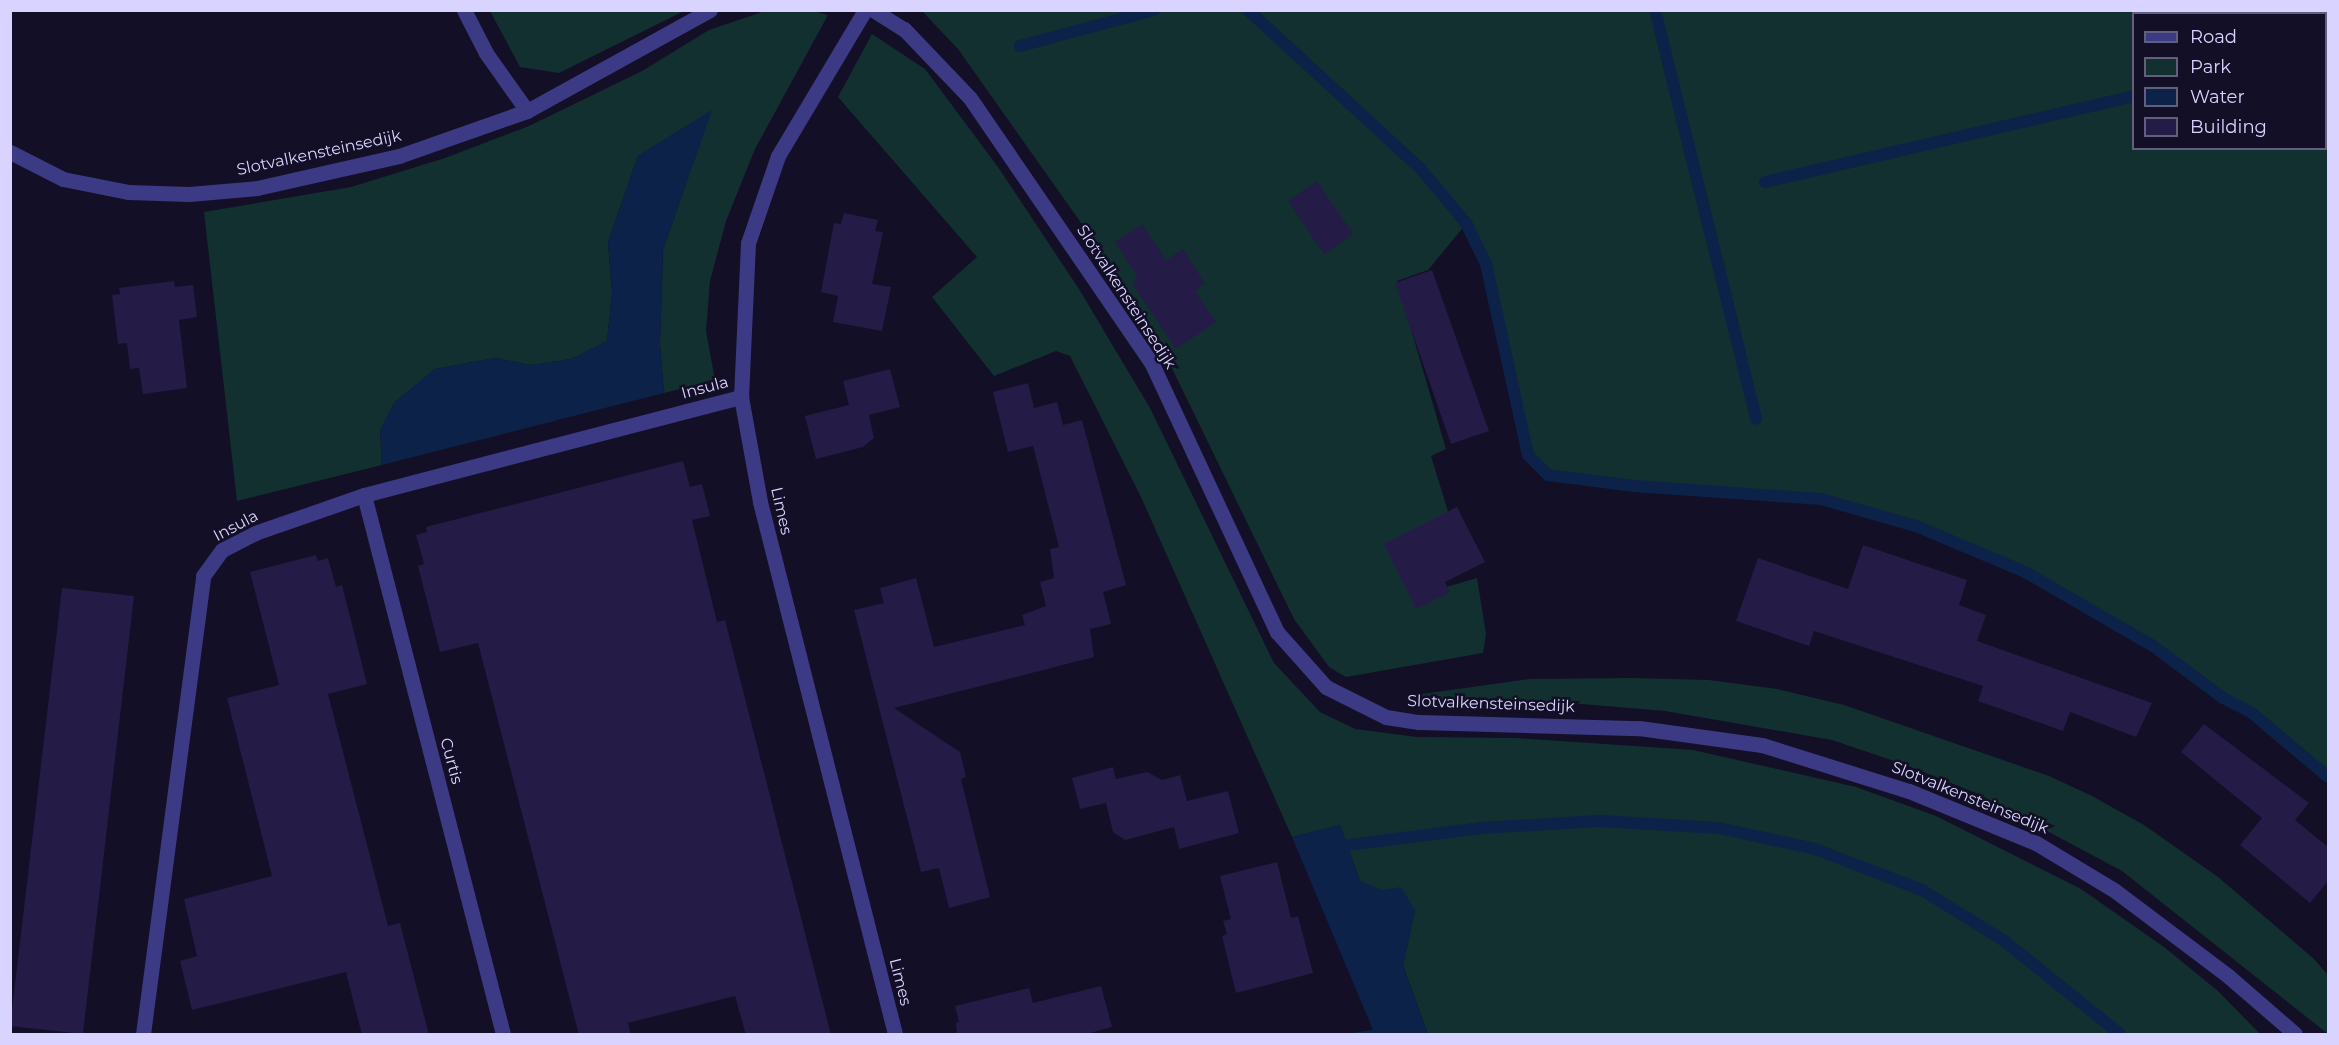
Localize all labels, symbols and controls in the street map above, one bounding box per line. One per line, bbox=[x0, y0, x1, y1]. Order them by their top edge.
legend bbox=[2132, 12, 2327, 150]
text: Road bbox=[2190, 26, 2237, 48]
text: Park bbox=[2190, 56, 2231, 78]
text: Water bbox=[2190, 86, 2245, 108]
text: Building bbox=[2190, 116, 2267, 138]
street label: Slotvalkensteinsedijk bbox=[235, 126, 403, 180]
street label: Slotvalkensteinsedijk bbox=[1072, 221, 1180, 373]
street label: Insula bbox=[679, 373, 731, 403]
street label: Limes bbox=[766, 485, 796, 537]
street label: Insula bbox=[210, 506, 262, 546]
street label: Slotvalkensteinsedijk bbox=[1407, 691, 1575, 717]
street label: Curtis bbox=[436, 736, 466, 786]
street label: Slotvalkensteinsedijk bbox=[1889, 758, 2051, 838]
street label: Limes bbox=[885, 956, 915, 1008]

